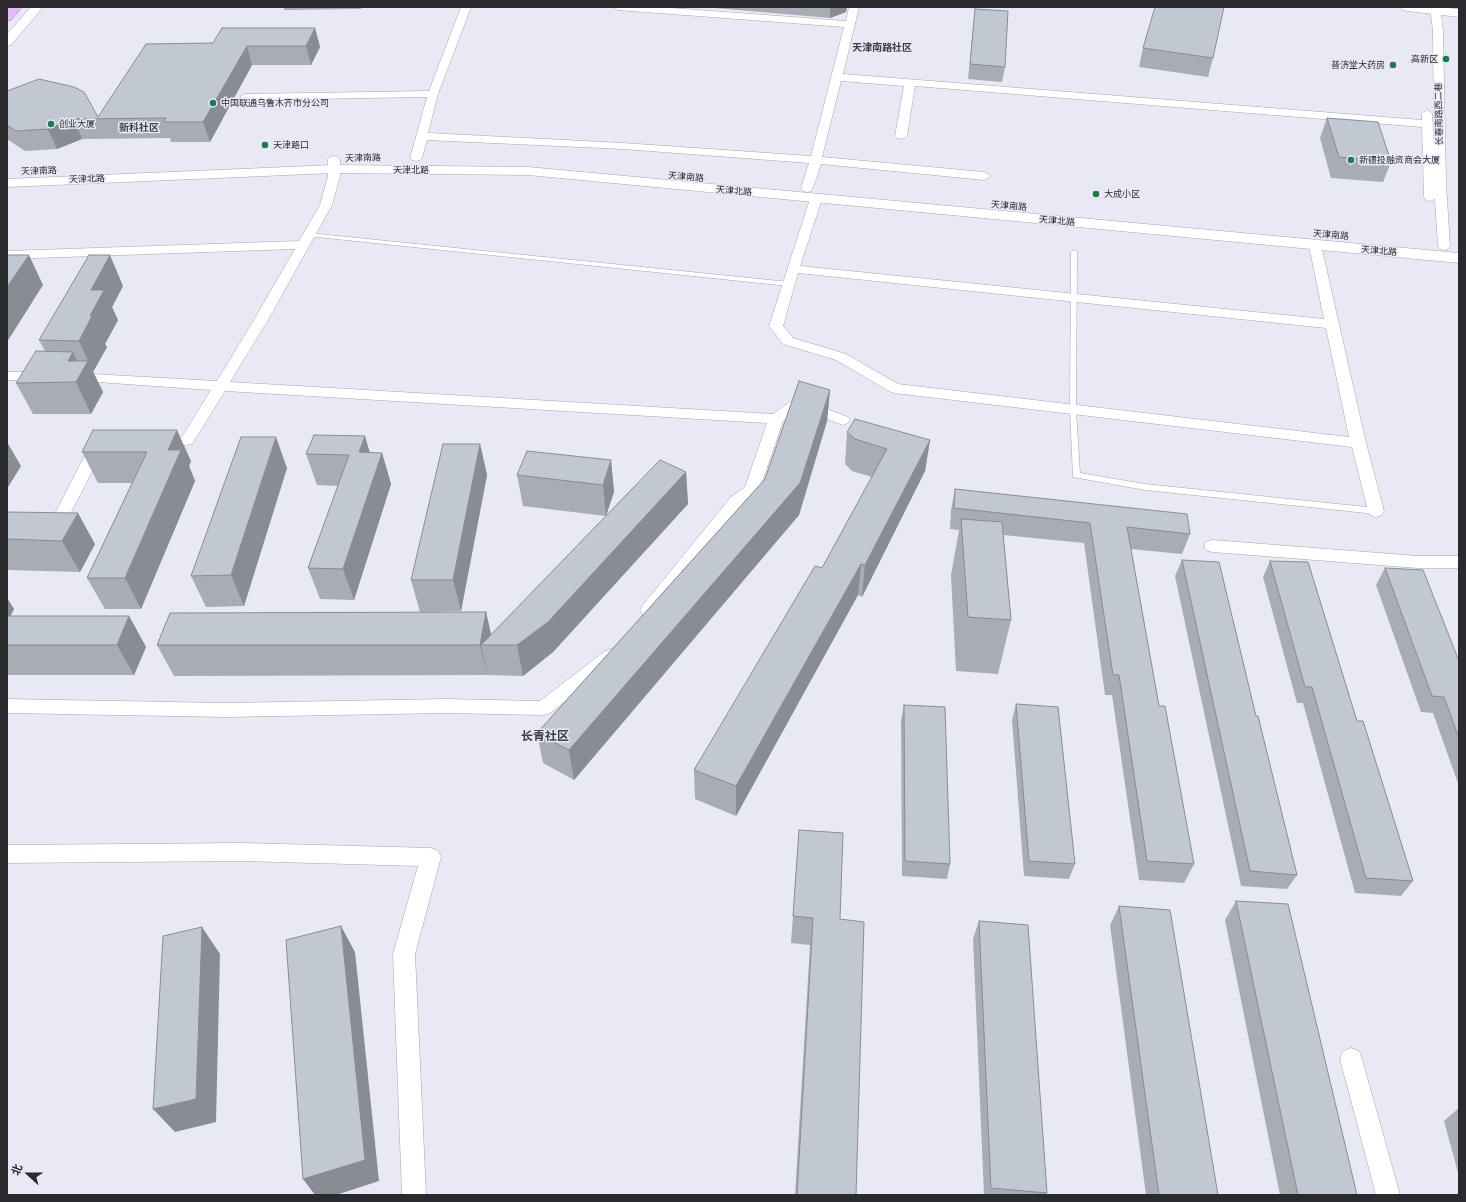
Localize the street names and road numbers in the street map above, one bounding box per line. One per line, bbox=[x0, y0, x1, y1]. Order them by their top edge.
street label: 长春南路西二巷 bbox=[1433, 82, 1445, 146]
street label: 天津南路 bbox=[345, 152, 381, 164]
street label: 天津南路 bbox=[21, 165, 57, 177]
street label: 天津北路 bbox=[393, 165, 429, 175]
street label: 天津南路 bbox=[668, 170, 704, 184]
street label: 天津北路 bbox=[69, 173, 105, 185]
street label: 天津北路 bbox=[716, 184, 752, 198]
street label: 天津南路 bbox=[991, 199, 1027, 213]
street label: 天津北路 bbox=[1039, 214, 1075, 228]
street label: 天津南路 bbox=[1313, 228, 1349, 242]
street label: 天津北路 bbox=[1361, 244, 1397, 258]

